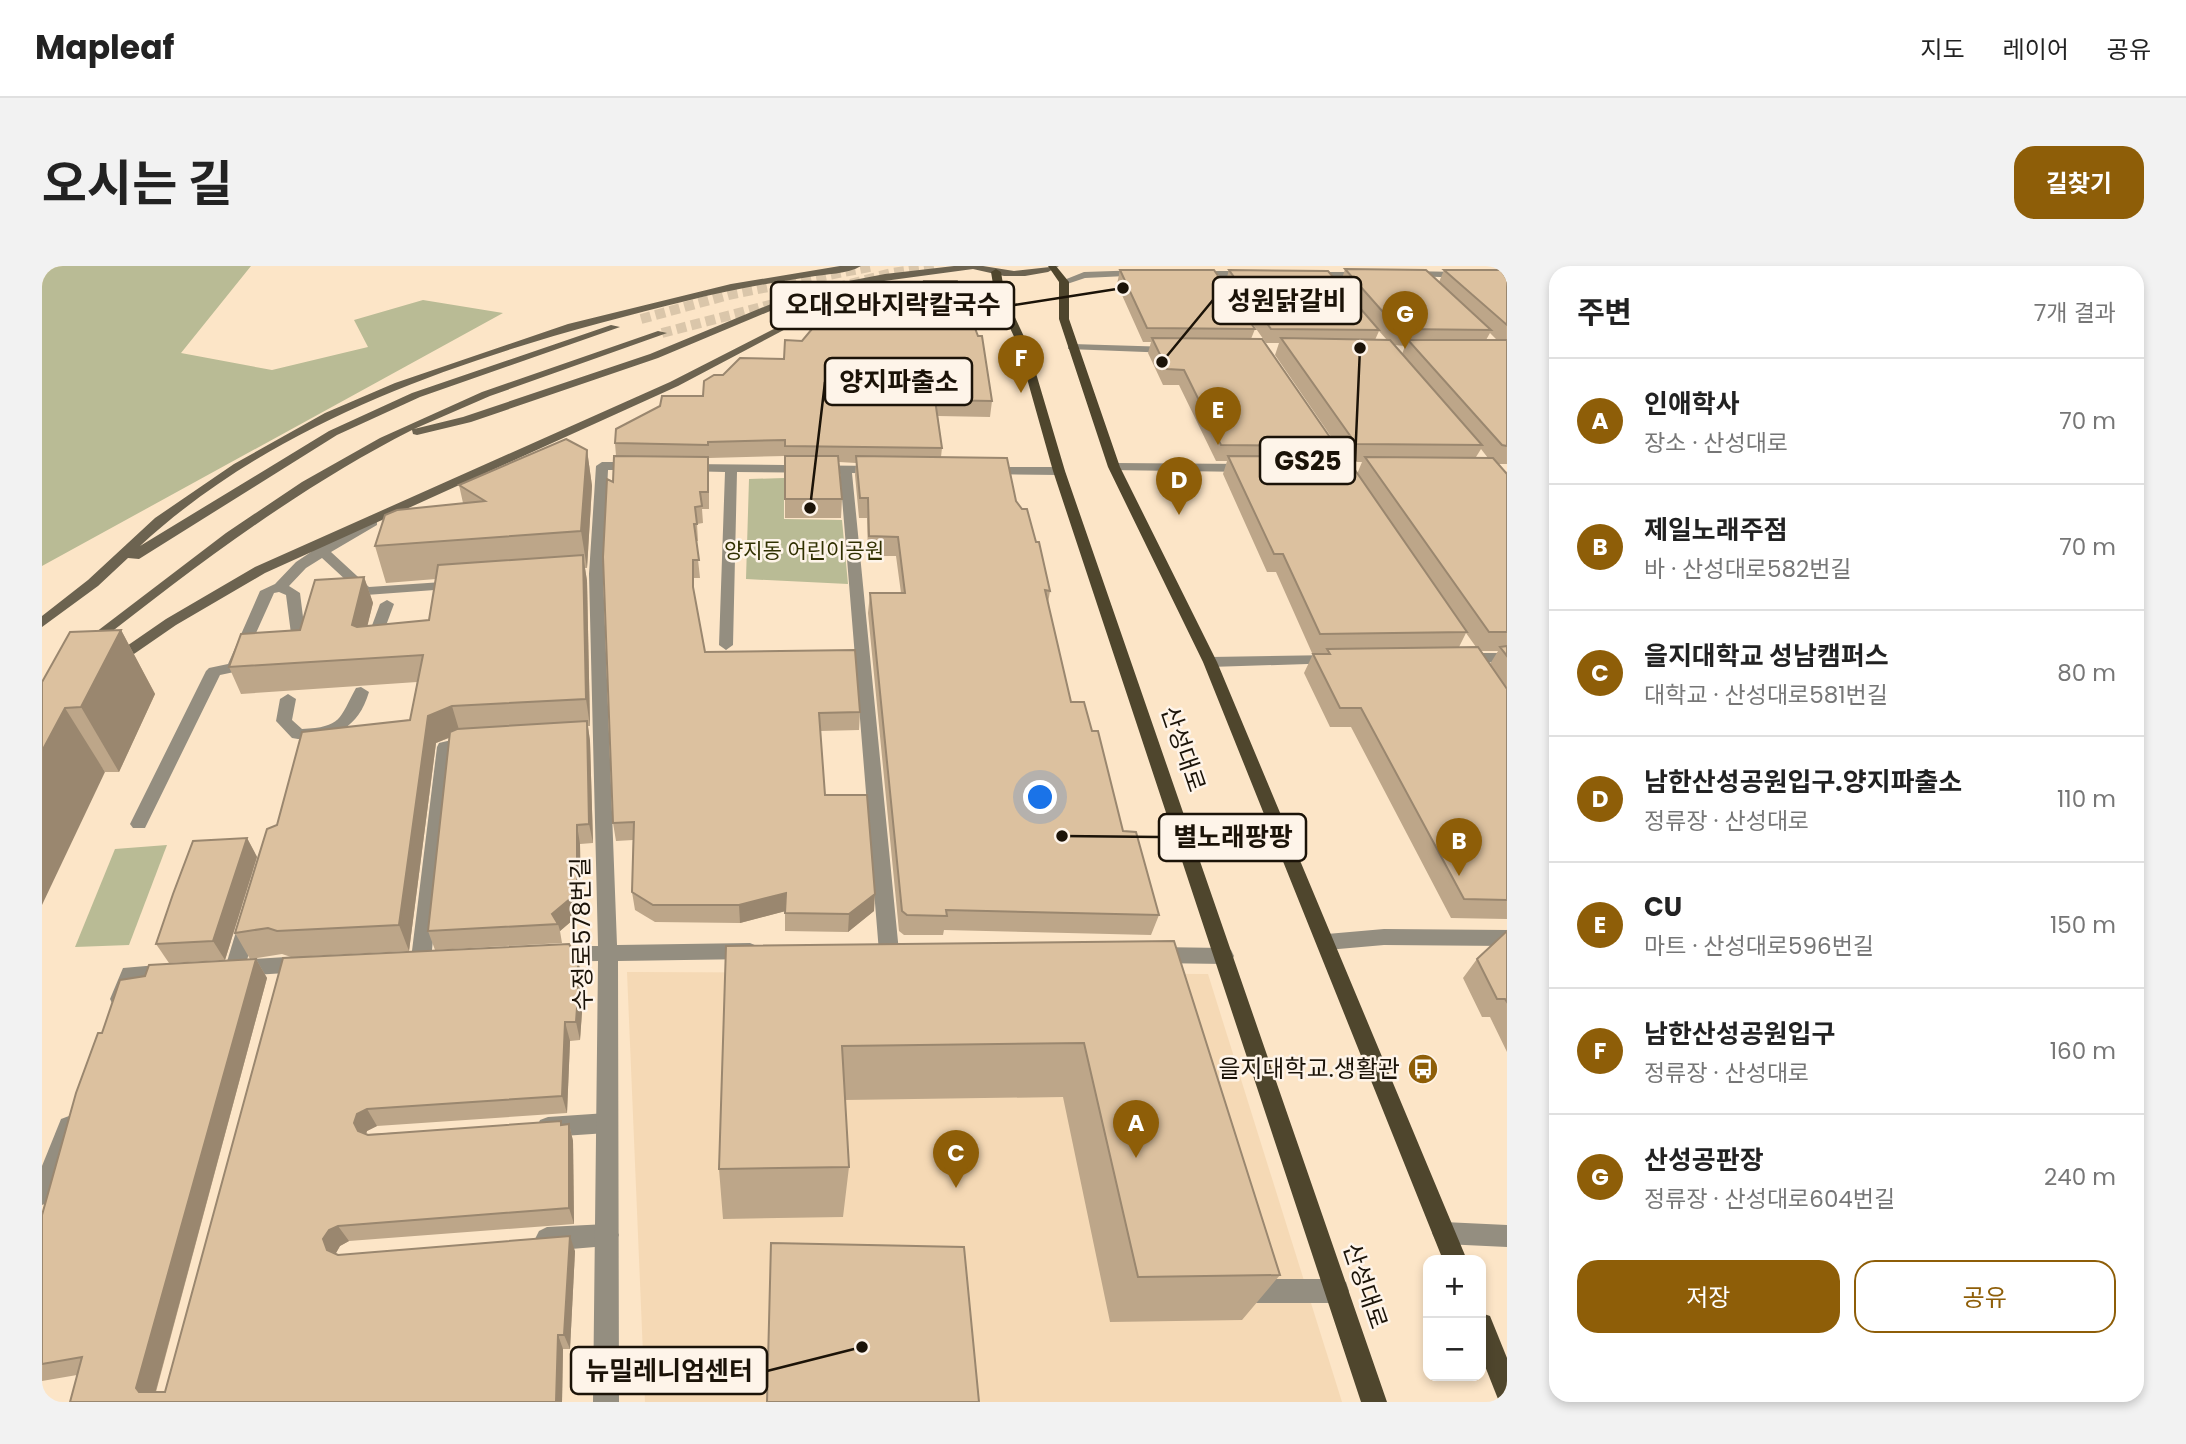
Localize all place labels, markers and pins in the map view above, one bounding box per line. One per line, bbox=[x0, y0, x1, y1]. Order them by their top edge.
callout: 성원닭갈비 bbox=[1213, 277, 1361, 324]
callout: 오대오바지락칼국수 bbox=[771, 282, 1014, 329]
pin: G bbox=[1382, 291, 1428, 349]
pin: F bbox=[998, 335, 1044, 393]
callout: 양지파출소 bbox=[825, 358, 972, 405]
pin: E bbox=[1195, 387, 1241, 445]
callout: GS25 bbox=[1260, 437, 1355, 484]
pin: D bbox=[1156, 457, 1202, 515]
callout: 별노래팡팡 bbox=[1159, 814, 1306, 861]
pin: B bbox=[1436, 818, 1482, 876]
place label: 을지대학교.생활관 bbox=[1218, 1052, 1400, 1085]
bus stop icon: 을지대학교.생활관 bbox=[1406, 1052, 1440, 1086]
pin: A bbox=[1113, 1100, 1159, 1158]
pin: C bbox=[933, 1130, 979, 1188]
callout: 뉴밀레니엄센터 bbox=[571, 1347, 767, 1394]

